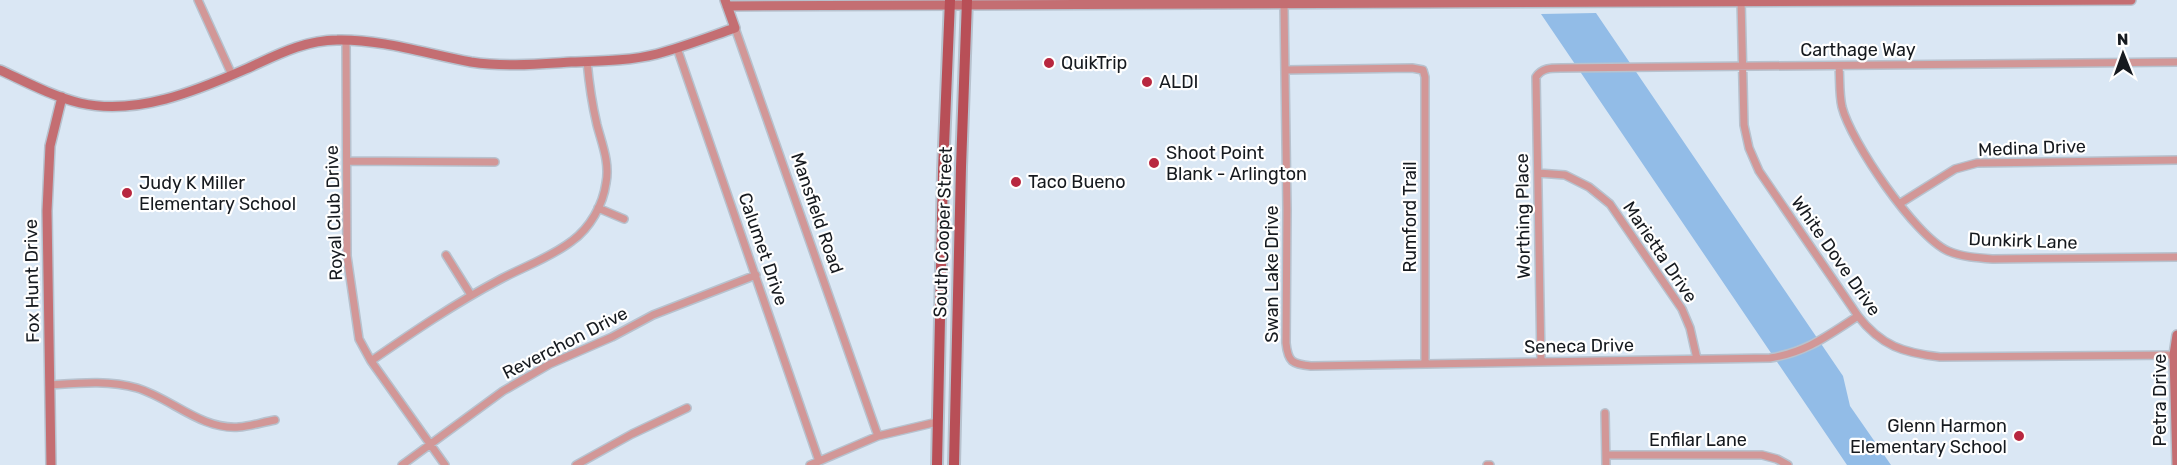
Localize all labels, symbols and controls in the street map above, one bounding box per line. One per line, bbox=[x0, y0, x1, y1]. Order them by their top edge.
north arrow bbox=[2093, 24, 2153, 84]
text: N bbox=[2117, 30, 2129, 49]
street label: Carthage Way bbox=[1800, 39, 1916, 61]
place label: QuikTrip bbox=[1061, 52, 1127, 74]
marker: QuikTrip bbox=[1042, 56, 1056, 70]
place label: ALDI bbox=[1159, 71, 1199, 93]
marker: ALDI bbox=[1140, 75, 1154, 89]
street label: Medina Drive bbox=[1978, 135, 2086, 161]
place label: Shoot Point Blank - Arlington bbox=[1166, 142, 1307, 185]
street label: Royal Club Drive bbox=[321, 145, 347, 281]
street label: South Cooper Street bbox=[929, 146, 957, 318]
street label: Mansfield Road bbox=[786, 150, 848, 276]
street label: Worthing Place bbox=[1511, 153, 1535, 279]
marker: Shoot Point Blank - Arlington bbox=[1147, 156, 1161, 170]
street label: Rumford Trail bbox=[1399, 161, 1421, 273]
place label: Taco Bueno bbox=[1028, 171, 1126, 193]
place label: Judy K Miller Elementary School bbox=[139, 172, 296, 215]
marker: Taco Bueno bbox=[1009, 175, 1023, 189]
marker: Judy K Miller Elementary School bbox=[120, 186, 134, 200]
street label: Calumet Drive bbox=[733, 190, 793, 308]
street label: White Dove Drive bbox=[1787, 192, 1885, 320]
street label: Marietta Drive bbox=[1618, 197, 1702, 307]
street label: Swan Lake Drive bbox=[1261, 205, 1283, 343]
street label: Fox Hunt Drive bbox=[20, 219, 44, 343]
street label: Dunkirk Lane bbox=[1968, 228, 2078, 254]
street label: Reverchon Drive bbox=[499, 302, 631, 384]
street label: Seneca Drive bbox=[1524, 334, 1634, 358]
street label: Petra Drive bbox=[2149, 354, 2171, 446]
place label: Glenn Harmon Elementary School bbox=[1850, 415, 2007, 458]
street label: Enfilar Lane bbox=[1649, 429, 1747, 451]
marker: Glenn Harmon Elementary School bbox=[2012, 429, 2026, 443]

